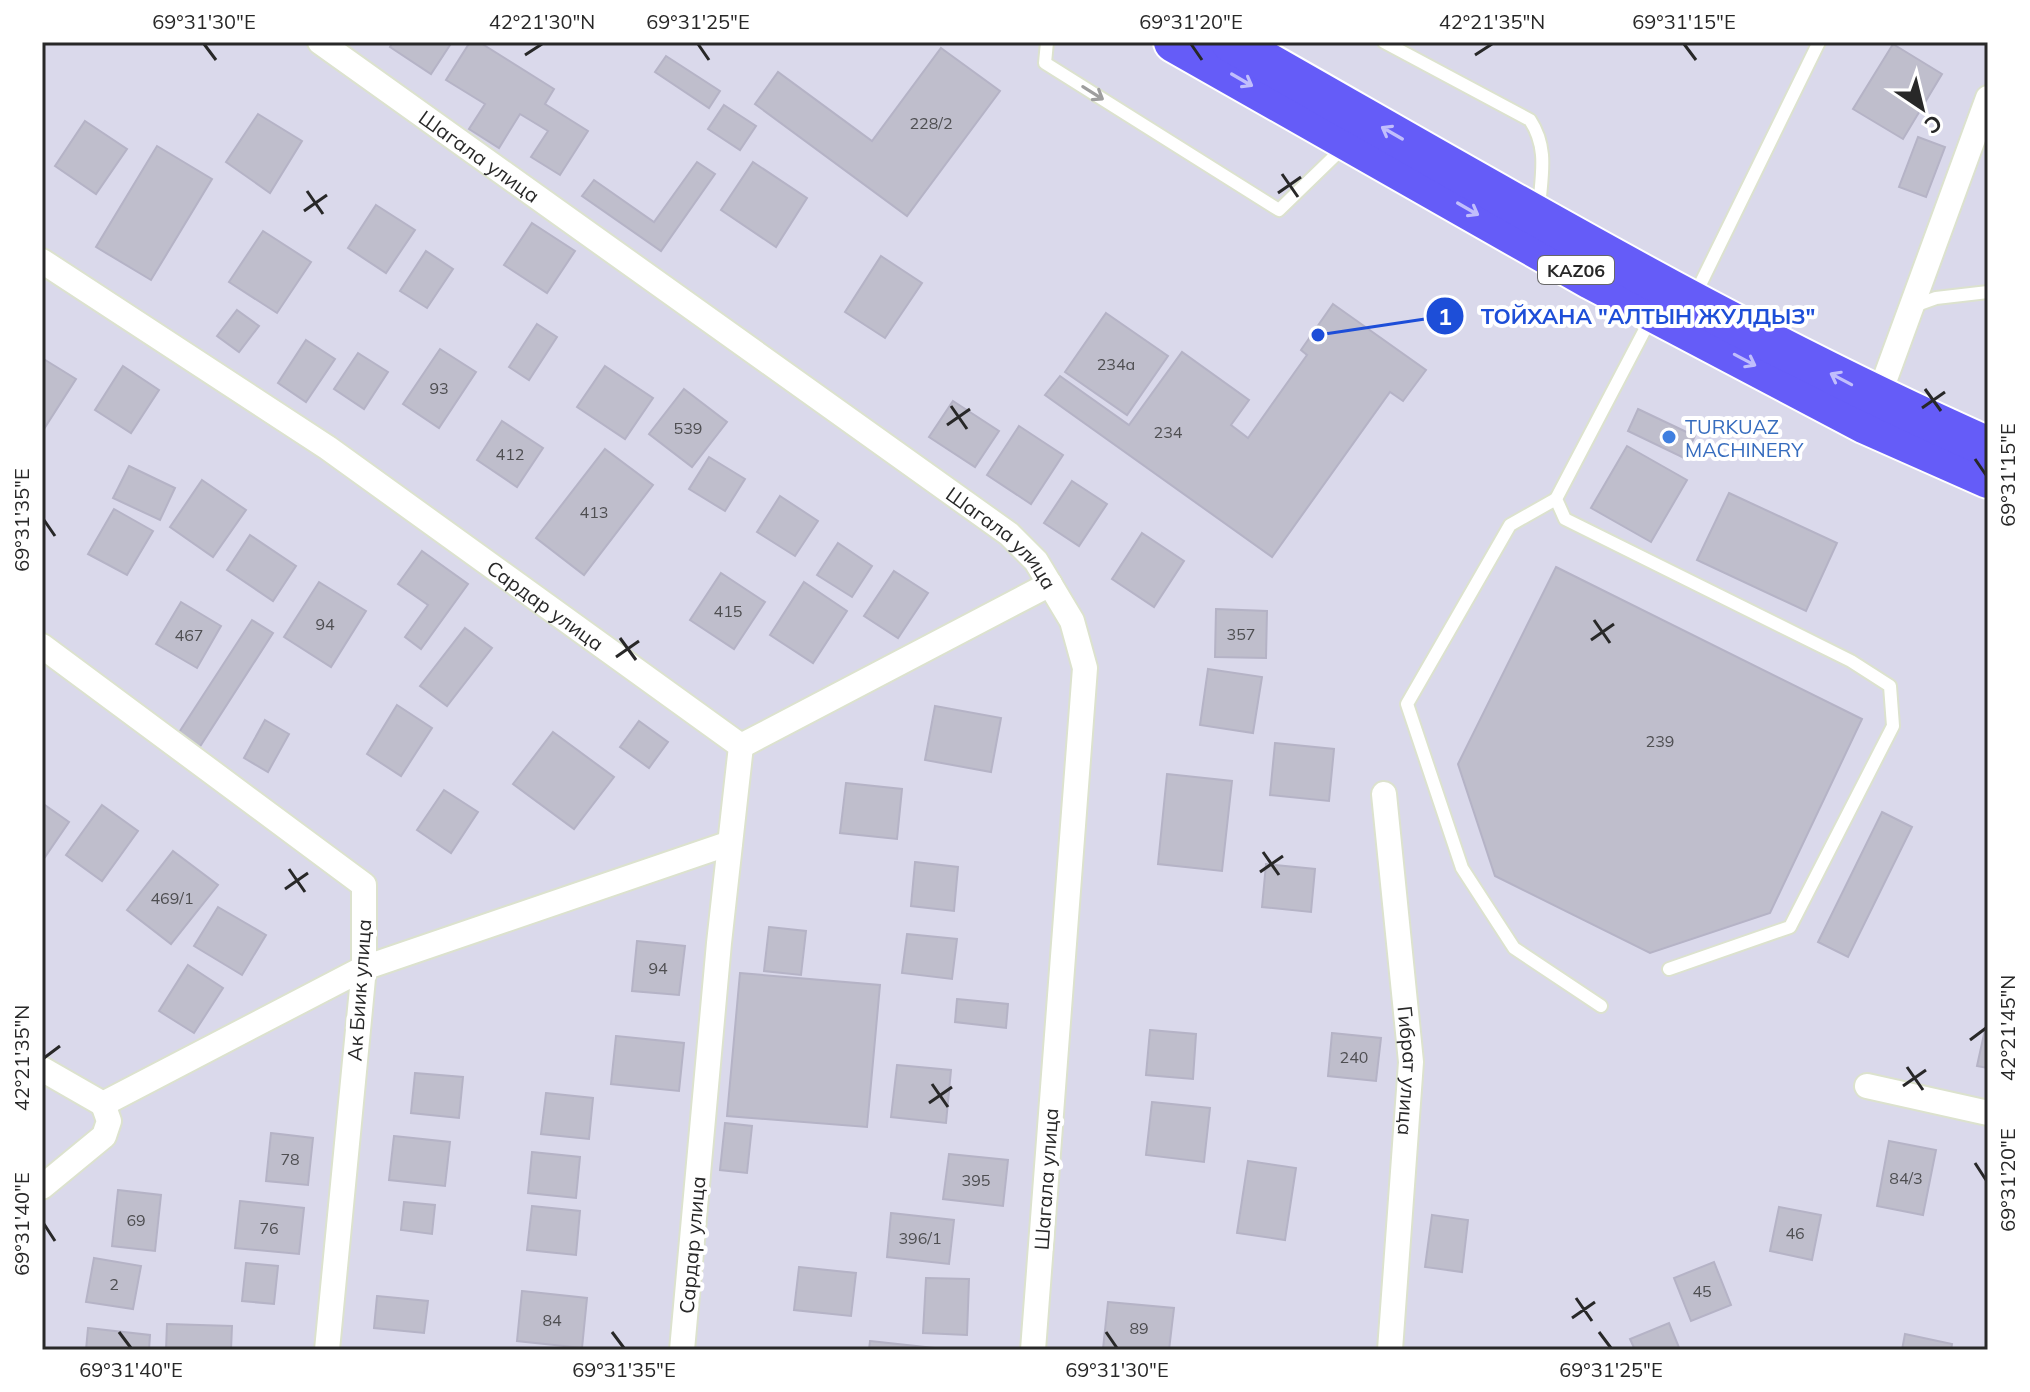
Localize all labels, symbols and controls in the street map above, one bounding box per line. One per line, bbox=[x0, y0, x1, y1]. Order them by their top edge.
text: 69°31'30"E bbox=[152, 9, 256, 34]
text: 42°21'30"N bbox=[489, 9, 595, 34]
text: 69°31'25"E bbox=[646, 9, 750, 34]
text: 69°31'20"E bbox=[1139, 9, 1243, 34]
text: 42°21'35"N bbox=[1439, 9, 1545, 34]
text: 69°31'15"E bbox=[1632, 9, 1736, 34]
north arrow bbox=[1882, 68, 1962, 148]
one-way arrow bbox=[1229, 73, 1253, 89]
one-way arrow bbox=[1081, 86, 1104, 102]
street label: Шагала улица bbox=[414, 104, 545, 207]
text: С bbox=[1919, 109, 1948, 140]
house number: 228/2 bbox=[910, 113, 952, 133]
one-way arrow bbox=[1381, 125, 1404, 141]
one-way arrow bbox=[1456, 201, 1479, 217]
road number: KАZ06 bbox=[1538, 256, 1614, 284]
callout: ТОЙХАНА "АЛТЫН ЖУЛДЫЗ" bbox=[1425, 293, 1831, 339]
text: 1 bbox=[1438, 301, 1452, 331]
text: ТОЙХАНА "АЛТЫН ЖУЛДЫЗ" bbox=[1481, 302, 1815, 330]
one-way arrow bbox=[1733, 352, 1757, 368]
house number: 234а bbox=[1097, 354, 1135, 374]
one-way arrow bbox=[1830, 370, 1854, 386]
house number: 93 bbox=[429, 378, 449, 398]
place label: TURKUAZ MACHINERY bbox=[1685, 414, 1804, 462]
house number: 539 bbox=[674, 418, 702, 438]
house number: 234 bbox=[1154, 422, 1183, 442]
text: 69°31'15"E bbox=[1995, 423, 2020, 527]
marker: TURKUAZ MACHINERY bbox=[1660, 428, 1678, 446]
house number: 412 bbox=[496, 444, 524, 464]
text: 69°31'35"E bbox=[9, 468, 34, 572]
street label: Шагала улица bbox=[942, 481, 1062, 594]
house number: 413 bbox=[580, 502, 608, 522]
street label: Сардар улица bbox=[482, 554, 609, 656]
house number: 415 bbox=[714, 601, 742, 621]
house number: 94 bbox=[315, 614, 335, 634]
house number: 357 bbox=[1227, 624, 1255, 644]
house number: 467 bbox=[175, 625, 203, 645]
house number: 239 bbox=[1646, 731, 1674, 751]
house number: 469/1 bbox=[151, 888, 193, 908]
street label: Ак Биик улица bbox=[342, 918, 376, 1062]
house number: 94 bbox=[648, 958, 668, 978]
text: 42°21'45"N bbox=[1995, 975, 2020, 1081]
text: 42°21'35"N bbox=[9, 1005, 34, 1111]
street label: Гибрат улица bbox=[1393, 1005, 1424, 1136]
house number: 240 bbox=[1340, 1047, 1368, 1067]
street label: Шагала улица bbox=[1029, 1107, 1063, 1251]
text: 69°31'20"E bbox=[1995, 1128, 2020, 1232]
house number: 78 bbox=[280, 1149, 300, 1169]
house number: 84/3 bbox=[1889, 1168, 1923, 1188]
house number: 395 bbox=[962, 1170, 990, 1190]
text: 69°31'40"E bbox=[9, 1172, 34, 1276]
street label: Сардар улица bbox=[674, 1175, 710, 1315]
house number: 69 bbox=[126, 1210, 146, 1230]
house number: 76 bbox=[259, 1218, 279, 1238]
house number: 46 bbox=[1785, 1223, 1805, 1243]
house number: 396/1 bbox=[899, 1228, 941, 1248]
house number: 2 bbox=[109, 1274, 119, 1294]
house number: 45 bbox=[1692, 1281, 1712, 1301]
house number: 84 bbox=[542, 1310, 562, 1330]
house number: 89 bbox=[1129, 1318, 1149, 1338]
text: 69°31'40"E bbox=[79, 1357, 183, 1382]
text: 69°31'35"E bbox=[572, 1357, 676, 1382]
text: 69°31'30"E bbox=[1065, 1357, 1169, 1382]
text: 69°31'25"E bbox=[1559, 1357, 1663, 1382]

